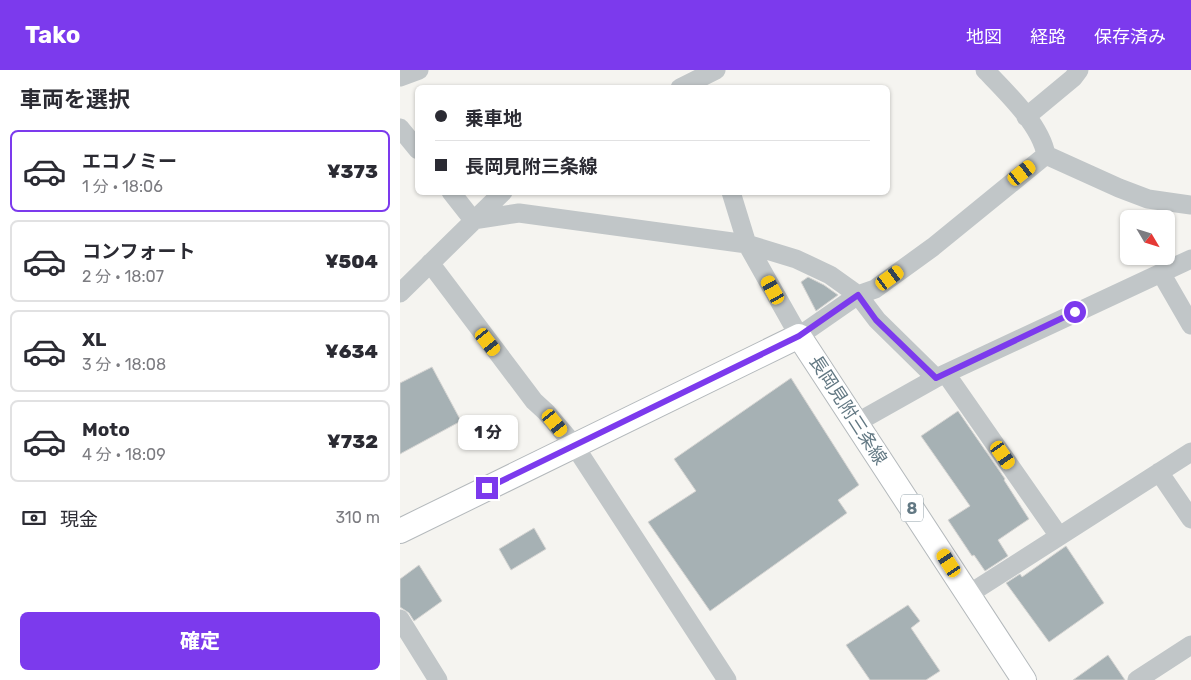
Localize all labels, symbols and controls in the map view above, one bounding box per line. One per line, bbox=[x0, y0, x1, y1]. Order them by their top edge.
text: Tako bbox=[25, 21, 80, 49]
text: 地図 bbox=[966, 26, 1002, 48]
text: 経路 bbox=[1030, 26, 1066, 48]
text: 保存済み bbox=[1094, 26, 1166, 48]
text: 車両を選択 bbox=[20, 86, 130, 113]
text: 乗車地 bbox=[465, 107, 522, 130]
icon: car bbox=[22, 149, 67, 194]
text: エコノミー bbox=[82, 150, 177, 173]
text: 長岡見附三条線 bbox=[465, 155, 598, 178]
car bbox=[1005, 158, 1038, 188]
text: ¥373 bbox=[327, 160, 378, 183]
text: 1 分 · 18:06 bbox=[82, 177, 163, 196]
north arrow bbox=[1120, 210, 1175, 265]
map controls bbox=[1120, 210, 1175, 265]
icon: car bbox=[22, 239, 67, 284]
text: コンフォート bbox=[82, 240, 195, 263]
text: ¥504 bbox=[325, 250, 378, 273]
car bbox=[873, 263, 906, 293]
text: 2 分 · 18:07 bbox=[82, 267, 164, 286]
car bbox=[759, 273, 786, 307]
route start bbox=[1064, 301, 1086, 323]
car bbox=[472, 326, 503, 358]
text: XL bbox=[82, 328, 106, 351]
icon: car bbox=[22, 329, 67, 374]
text: ¥634 bbox=[325, 340, 378, 363]
street label: 長岡見附三条線 bbox=[804, 351, 892, 469]
text: 3 分 · 18:08 bbox=[82, 355, 166, 374]
car bbox=[539, 407, 570, 439]
callout: 1 分 bbox=[457, 416, 517, 450]
text: Moto bbox=[82, 418, 130, 441]
icon: car bbox=[22, 419, 67, 464]
text: 1 分 bbox=[474, 423, 502, 442]
text: ¥732 bbox=[327, 430, 378, 453]
car bbox=[988, 438, 1017, 472]
text: 4 分 · 18:09 bbox=[82, 445, 166, 464]
route end bbox=[476, 477, 498, 499]
road number: 8 bbox=[901, 494, 923, 522]
icon: cash bbox=[20, 504, 48, 532]
text: 現金 bbox=[60, 508, 98, 531]
text: 310 m bbox=[336, 508, 380, 527]
car bbox=[934, 546, 963, 580]
button: 確定 bbox=[20, 612, 380, 670]

